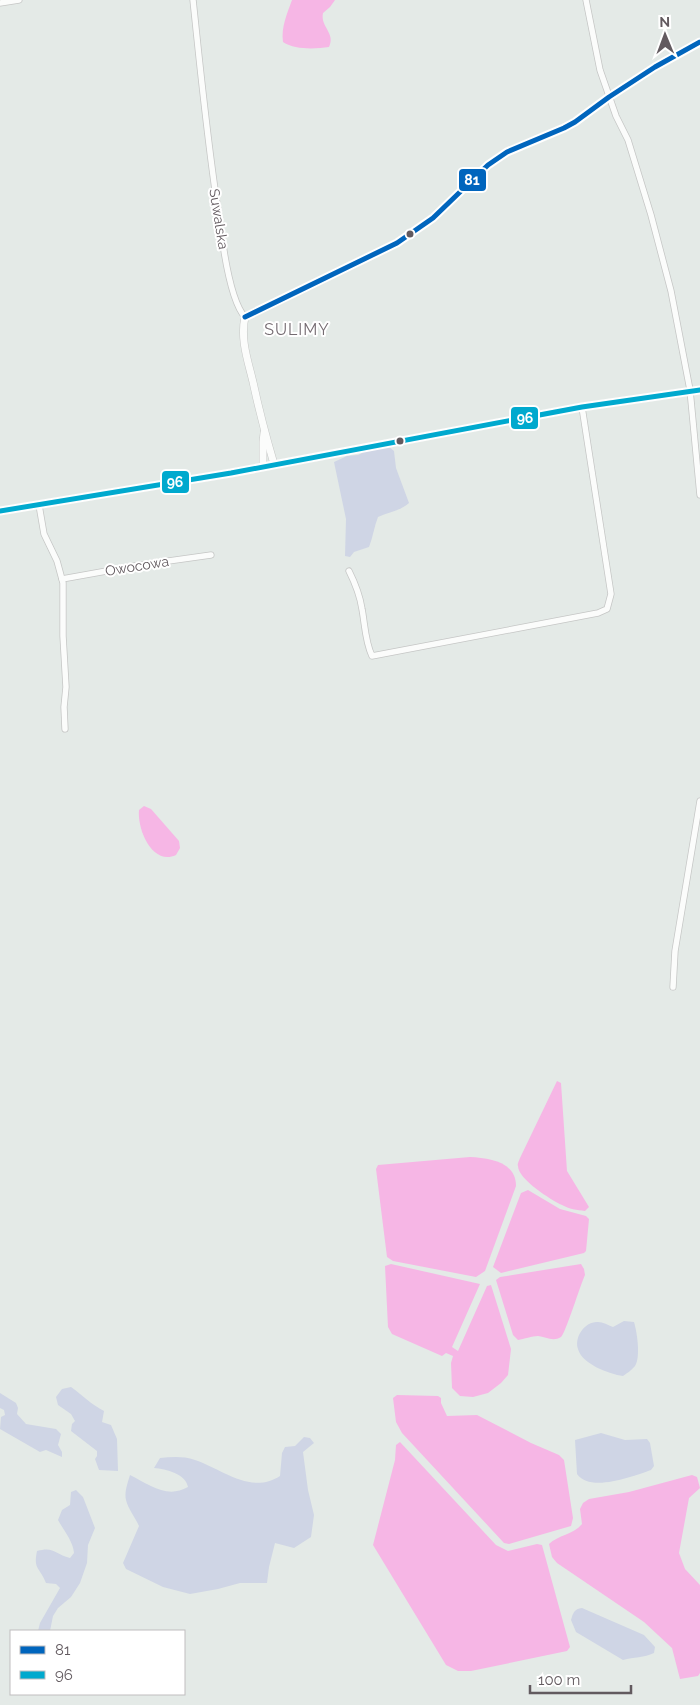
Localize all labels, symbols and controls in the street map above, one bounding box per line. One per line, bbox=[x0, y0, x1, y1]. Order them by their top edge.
north arrow bbox=[640, 10, 690, 60]
text: N bbox=[659, 14, 670, 30]
line badge: 81 bbox=[458, 168, 487, 192]
text: 81 bbox=[464, 172, 480, 188]
street label: Suwalska bbox=[206, 188, 232, 250]
unlabelled marker bbox=[405, 229, 415, 239]
district label: SULIMY bbox=[264, 320, 330, 339]
line badge: 96 bbox=[510, 406, 539, 430]
text: 96 bbox=[517, 410, 533, 426]
unlabelled marker bbox=[395, 436, 405, 446]
line badge: 96 bbox=[161, 470, 190, 494]
text: 96 bbox=[167, 474, 183, 490]
street label: Owocowa bbox=[104, 553, 170, 579]
legend bbox=[10, 1630, 185, 1695]
text: 81 bbox=[55, 1641, 71, 1659]
scale bar bbox=[530, 1662, 631, 1694]
text: 96 bbox=[55, 1666, 73, 1684]
text: 100 m bbox=[538, 1671, 580, 1689]

